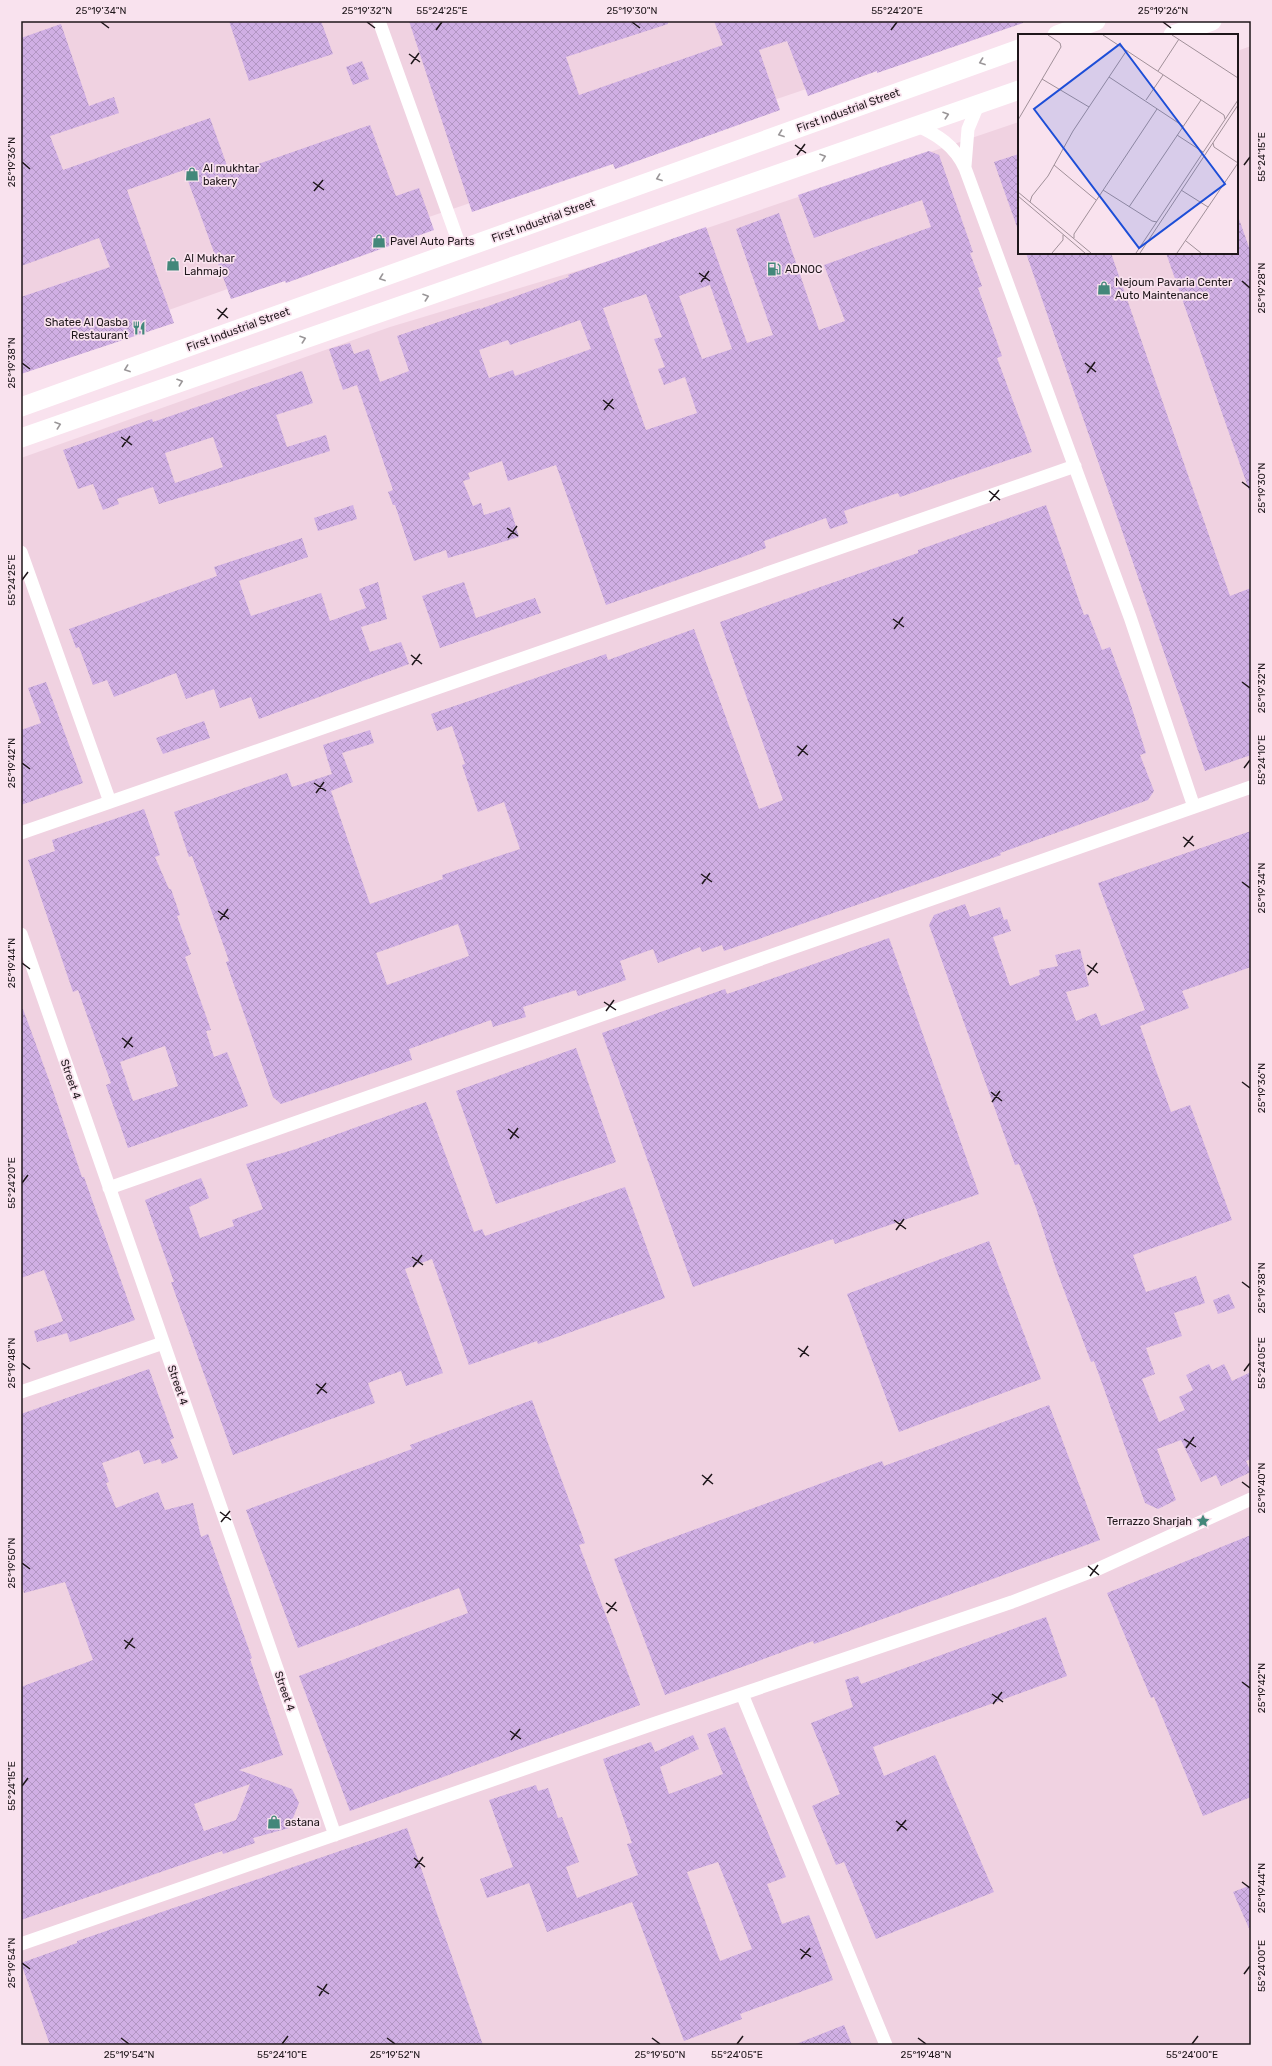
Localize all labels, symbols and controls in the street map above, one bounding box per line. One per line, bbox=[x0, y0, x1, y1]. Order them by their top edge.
text: 25°19'34"N bbox=[76, 5, 126, 17]
text: 25°19'32"N bbox=[342, 5, 392, 17]
text: 55°24'25"E bbox=[416, 5, 468, 17]
text: 25°19'30"N bbox=[606, 5, 658, 17]
text: 55°24'20"E bbox=[871, 5, 923, 17]
text: 25°19'26"N bbox=[1138, 5, 1188, 17]
inset map bbox=[1018, 34, 1238, 254]
one-way arrow bbox=[979, 57, 986, 65]
street label: First Industrial Street bbox=[795, 86, 902, 135]
one-way arrow bbox=[942, 111, 949, 120]
one-way arrow bbox=[778, 130, 785, 138]
text: 55°24'15"E bbox=[1256, 132, 1268, 182]
text: 25°19'36"N bbox=[6, 137, 18, 187]
one-way arrow bbox=[819, 154, 826, 162]
place label: Al mukhtar bakery bbox=[203, 162, 260, 188]
shop icon: Al mukhtar bakery bbox=[184, 166, 200, 182]
one-way arrow bbox=[655, 173, 662, 182]
street label: First Industrial Street bbox=[490, 196, 597, 245]
shop icon: Pavel Auto Parts bbox=[371, 233, 387, 249]
place label: Pavel Auto Parts bbox=[390, 235, 475, 248]
place label: Al Mukhar Lahmajo bbox=[184, 252, 236, 278]
shop icon: Al Mukhar Lahmajo bbox=[165, 256, 181, 272]
fuel station icon: ADNOC bbox=[766, 261, 782, 277]
text: 25°19'28"N bbox=[1256, 262, 1268, 314]
place label: ADNOC bbox=[785, 263, 822, 276]
one-way arrow bbox=[378, 273, 385, 281]
place label: Nejoum Pavaria Center Auto Maintenance bbox=[1115, 276, 1233, 302]
shop icon: Nejoum Pavaria Center Auto Maintenance bbox=[1096, 280, 1112, 296]
one-way arrow bbox=[423, 293, 430, 301]
street label: First Industrial Street bbox=[185, 305, 292, 354]
place label: Shatee Al Qasba Restaurant bbox=[45, 316, 129, 342]
restaurant icon: Shatee Al Qasba Restaurant bbox=[131, 320, 147, 336]
one-way arrow bbox=[299, 335, 306, 343]
text: 25°19'38"N bbox=[6, 337, 18, 389]
one-way arrow bbox=[124, 364, 131, 372]
one-way arrow bbox=[177, 378, 184, 386]
one-way arrow bbox=[54, 421, 61, 429]
text: 25°19'30"N bbox=[1256, 462, 1268, 514]
text: 55°24'25"E bbox=[6, 554, 18, 606]
text: 25°19'32"N bbox=[1256, 663, 1268, 713]
text: 55°24'10"E bbox=[1256, 735, 1268, 785]
text: 25°19'42"N bbox=[6, 738, 18, 788]
text: 25°19'34"N bbox=[1256, 863, 1268, 913]
text: 25°19'44"N bbox=[6, 938, 18, 988]
street label: Street 4 bbox=[58, 1058, 83, 1101]
text: 25°19'36"N bbox=[1256, 1063, 1268, 1113]
text: 55°24'20"E bbox=[6, 1157, 18, 1209]
text: 25°19'38"N bbox=[1256, 1262, 1268, 1314]
text: 55°24'05"E bbox=[1256, 1337, 1268, 1389]
text: 25°19'48"N bbox=[6, 1338, 18, 1388]
street label: Street 4 bbox=[165, 1364, 190, 1407]
text: 25°19'40"N bbox=[1256, 1463, 1268, 1513]
place icon: Terrazzo Sharjah bbox=[1195, 1513, 1211, 1529]
place label: Terrazzo Sharjah bbox=[1107, 1515, 1192, 1528]
text: 25°19'50"N bbox=[6, 1537, 18, 1589]
text: 25°19'42"N bbox=[1256, 1663, 1268, 1713]
street label: Street 4 bbox=[272, 1670, 297, 1713]
text: 55°24'15"E bbox=[6, 1761, 18, 1811]
shop icon: astana bbox=[266, 1814, 282, 1830]
place label: astana bbox=[285, 1816, 320, 1829]
text: 25°19'44"N bbox=[1256, 1863, 1268, 1913]
text: 25°19'54"N bbox=[6, 1938, 18, 1988]
text: 55°24'00"E bbox=[1256, 1940, 1268, 1992]
text: 25°19'54"N bbox=[104, 2049, 154, 2061]
text: 55°24'10"E bbox=[257, 2049, 307, 2061]
text: 25°19'52"N bbox=[370, 2049, 420, 2061]
text: 25°19'50"N bbox=[634, 2049, 686, 2061]
text: 55°24'05"E bbox=[711, 2049, 763, 2061]
text: 25°19'48"N bbox=[901, 2049, 951, 2061]
text: 55°24'00"E bbox=[1166, 2049, 1218, 2061]

